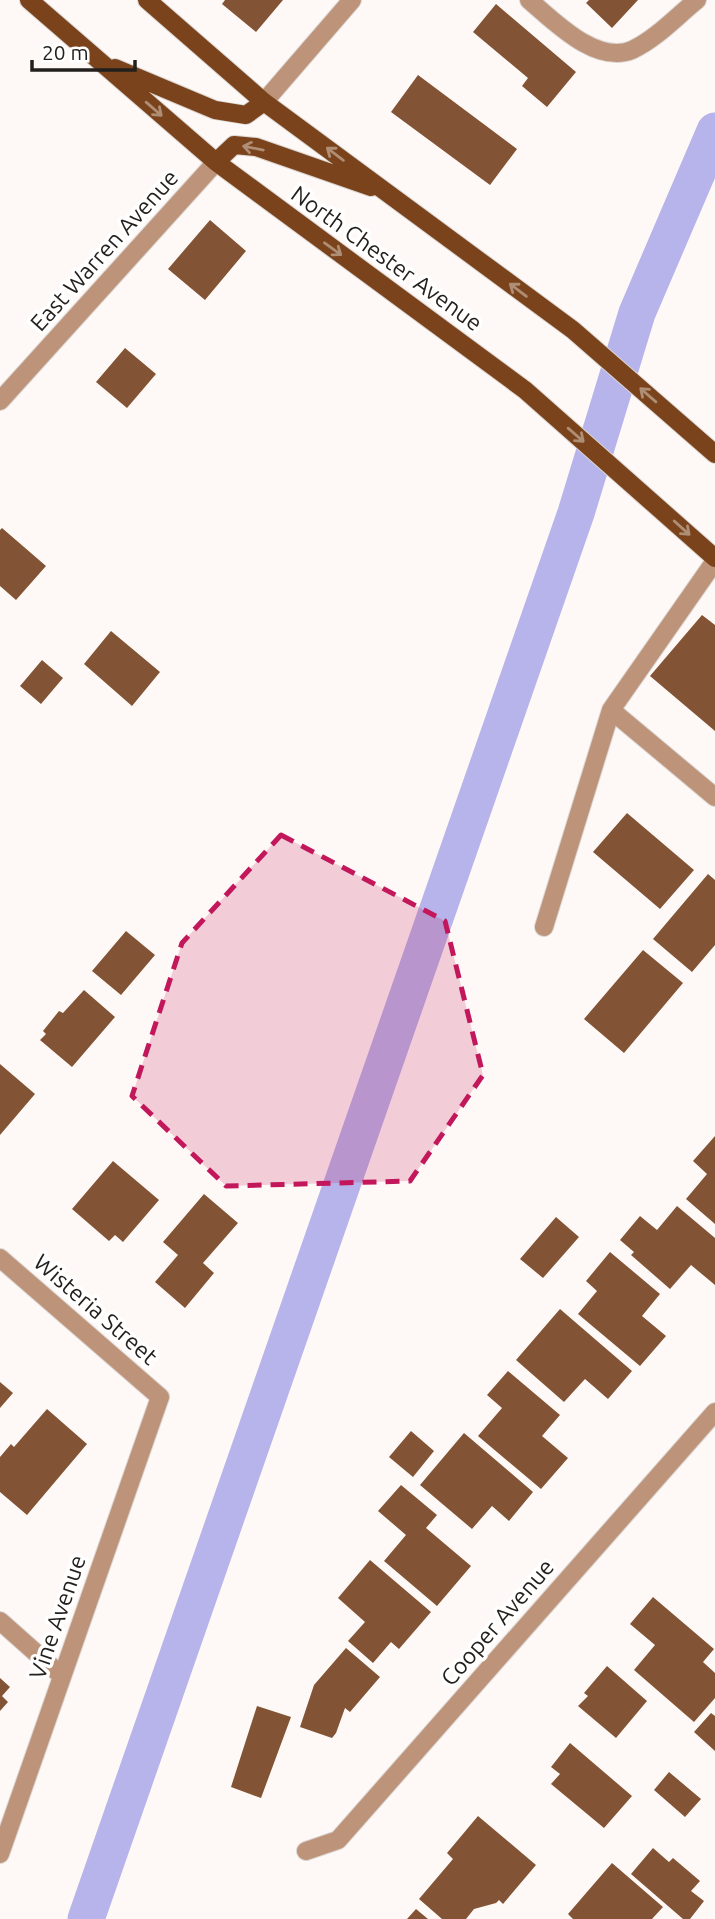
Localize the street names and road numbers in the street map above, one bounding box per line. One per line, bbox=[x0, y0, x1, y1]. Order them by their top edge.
street label: East Warren Avenue bbox=[25, 164, 183, 336]
street label: North Chester Avenue bbox=[287, 181, 487, 335]
street label: Wisteria Street bbox=[29, 1249, 163, 1369]
street label: Vine Avenue bbox=[24, 1552, 90, 1682]
street label: Cooper Avenue bbox=[436, 1554, 558, 1690]

